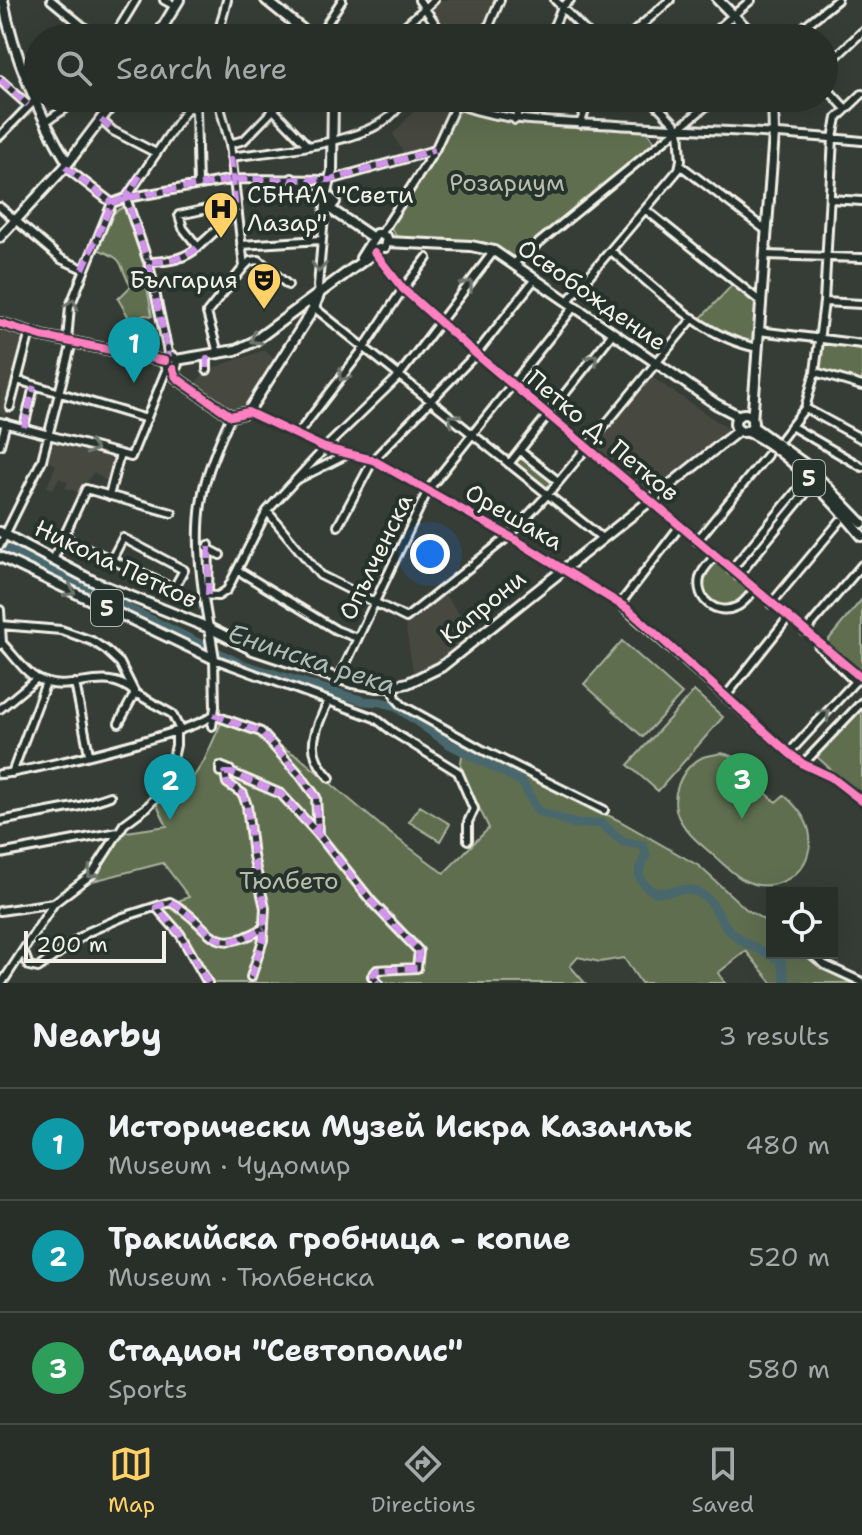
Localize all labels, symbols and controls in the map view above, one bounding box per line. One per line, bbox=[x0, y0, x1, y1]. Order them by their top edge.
search box bbox=[24, 24, 838, 112]
icon: search bbox=[52, 46, 96, 90]
text: Search here bbox=[116, 48, 287, 89]
park label: Розариум bbox=[449, 167, 565, 199]
place label: СБНАЛ "Свeти Лазар" bbox=[247, 179, 414, 239]
hospital icon: СБНАЛ "Свeти Лазар" bbox=[202, 190, 240, 240]
street label: Освобождение bbox=[511, 232, 673, 358]
theatre icon: България bbox=[245, 261, 283, 311]
one-way arrow bbox=[311, 261, 328, 274]
place label: България bbox=[130, 264, 238, 296]
one-way arrow bbox=[458, 280, 473, 294]
one-way arrow bbox=[62, 298, 79, 311]
pin: 1 bbox=[108, 317, 160, 383]
one-way arrow bbox=[250, 329, 264, 344]
one-way arrow bbox=[584, 353, 598, 368]
street label: Петко Д. Петков bbox=[520, 363, 686, 509]
one-way arrow bbox=[338, 367, 352, 382]
one-way arrow bbox=[447, 415, 462, 429]
one-way arrow bbox=[85, 438, 99, 455]
road number: 5 bbox=[793, 460, 825, 496]
street label: Орешака bbox=[459, 476, 569, 558]
street label: Опълченска bbox=[332, 489, 420, 625]
street label: Никола Петков bbox=[29, 512, 203, 616]
your location bbox=[410, 534, 450, 574]
street label: Капрони bbox=[434, 563, 532, 651]
one-way arrow bbox=[62, 581, 77, 597]
road number: 5 bbox=[91, 590, 123, 626]
water label: Енинска река bbox=[224, 615, 401, 702]
one-way arrow bbox=[816, 708, 830, 723]
pin: 3 bbox=[716, 753, 768, 819]
pin: 2 bbox=[144, 754, 196, 820]
one-way arrow bbox=[87, 863, 102, 878]
park label: Тюлбето bbox=[239, 865, 339, 897]
map controls bbox=[766, 887, 838, 959]
button: locate bbox=[766, 887, 838, 959]
scale bar bbox=[24, 927, 166, 963]
text: 200 m bbox=[36, 930, 108, 959]
text: Nearby bbox=[32, 1012, 162, 1058]
text: 3 results bbox=[718, 1018, 830, 1053]
text: Исторически Музей Искра Казанлък bbox=[108, 1106, 692, 1147]
text: 1 bbox=[52, 1127, 64, 1162]
text: 480 m bbox=[745, 1127, 830, 1162]
text: Museum · Чудомир bbox=[108, 1147, 351, 1182]
text: Тракийска гробница - копие bbox=[108, 1218, 571, 1259]
text: 2 bbox=[49, 1239, 67, 1274]
text: 520 m bbox=[749, 1239, 830, 1274]
text: Museum · Тюлбенска bbox=[108, 1259, 374, 1294]
text: Стадион "Севтополис" bbox=[108, 1330, 463, 1371]
text: 3 bbox=[49, 1351, 67, 1386]
text: 580 m bbox=[748, 1351, 830, 1386]
text: Sports bbox=[108, 1371, 188, 1406]
tab: Map bbox=[108, 1442, 155, 1519]
tab: Directions bbox=[371, 1442, 476, 1519]
tab: Saved bbox=[692, 1442, 754, 1519]

